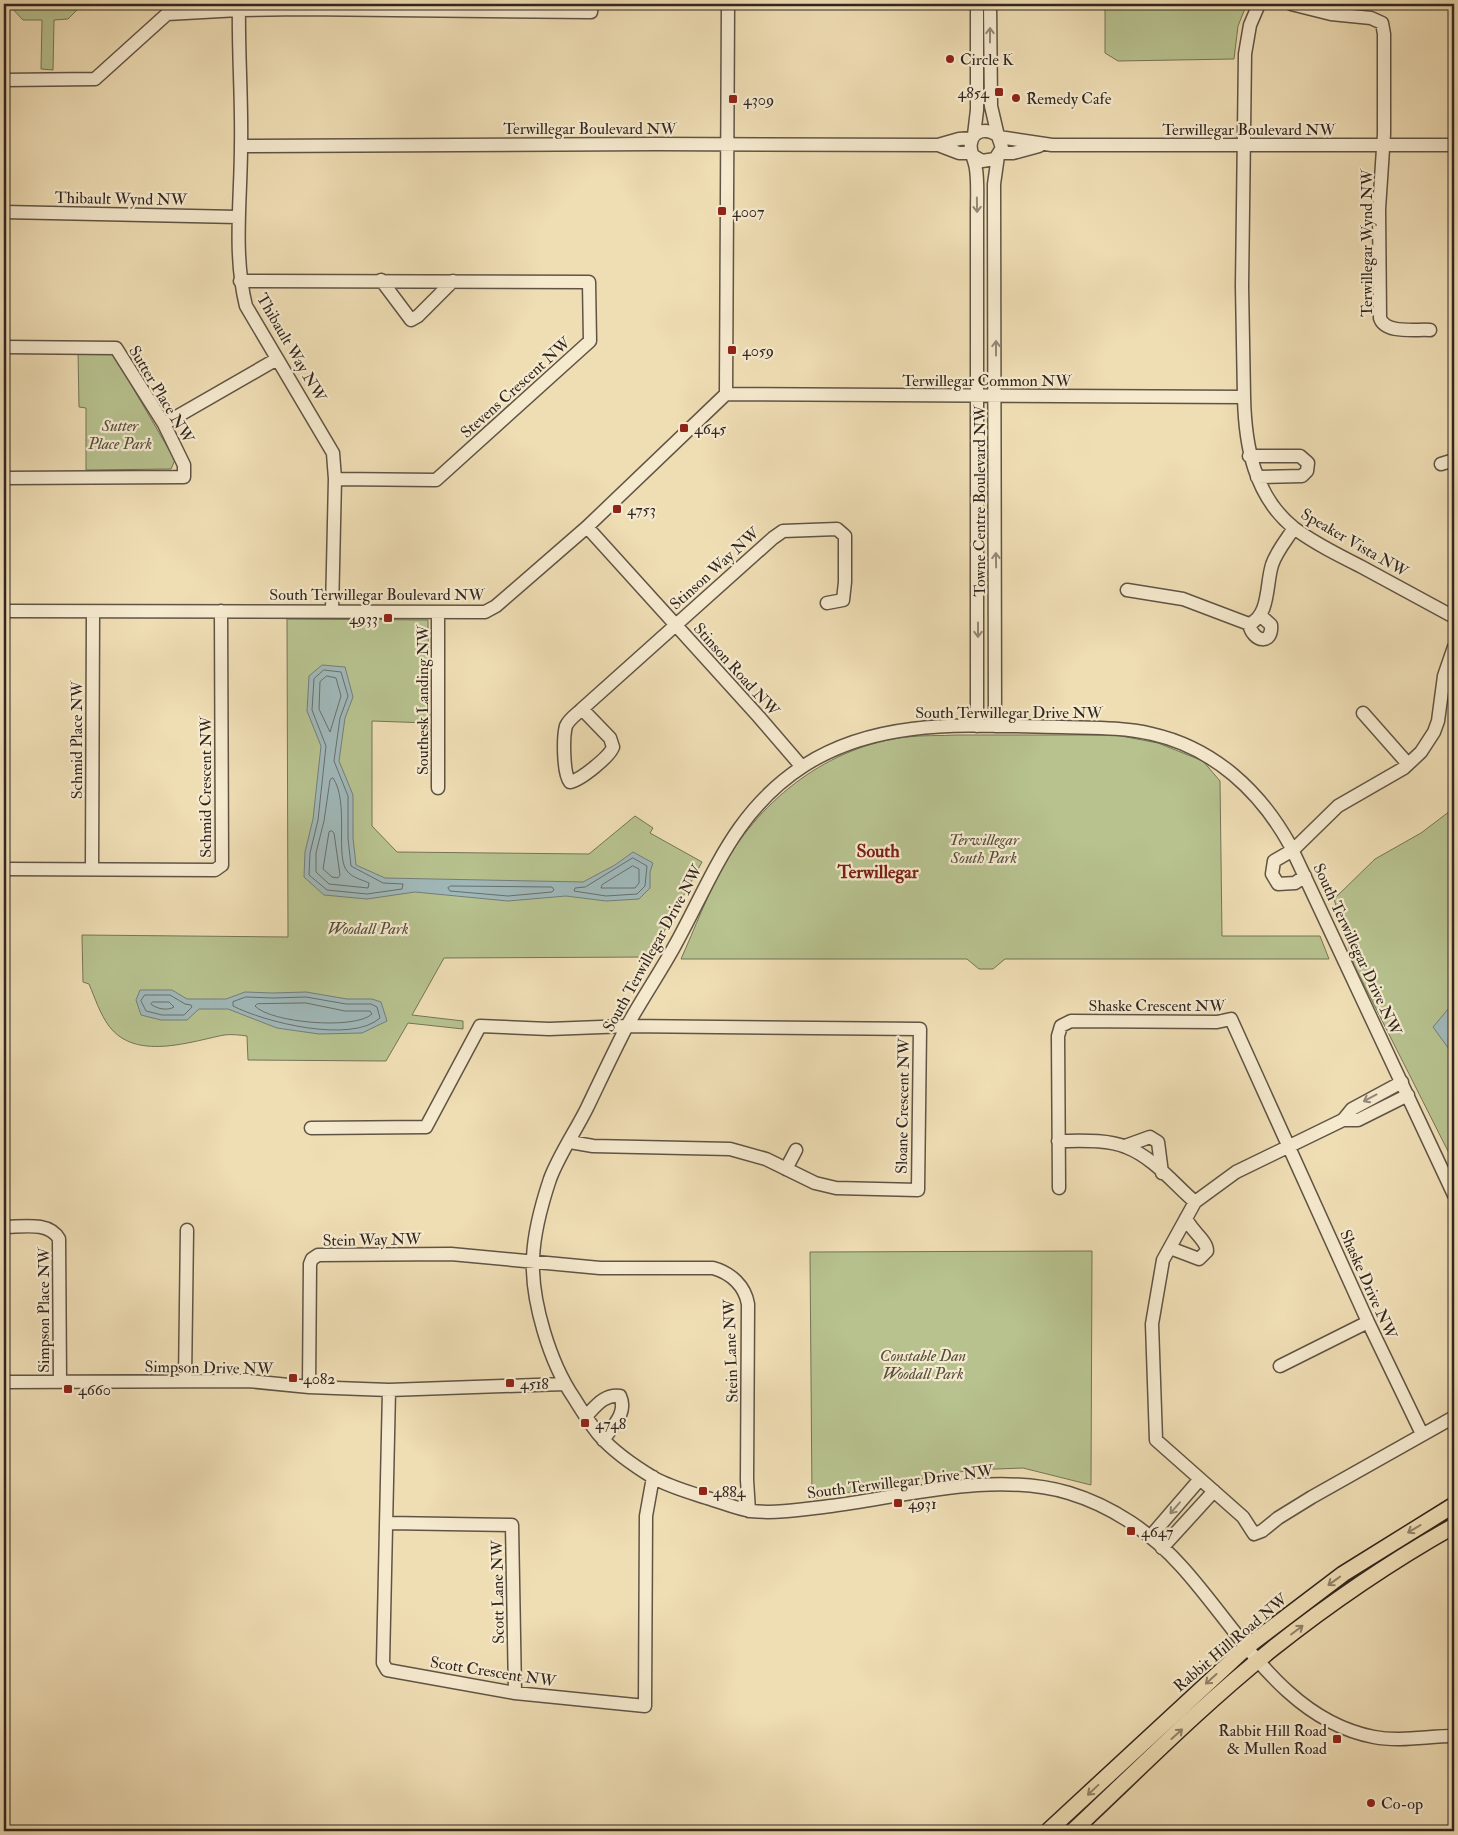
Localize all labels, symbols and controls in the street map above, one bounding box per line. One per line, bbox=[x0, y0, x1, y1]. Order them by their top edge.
one-way arrow bbox=[985, 27, 995, 44]
place label: Circle K bbox=[960, 50, 1014, 70]
marker: Circle K bbox=[944, 53, 956, 65]
place label: 4854 bbox=[958, 83, 990, 103]
marker: 4854 bbox=[993, 86, 1005, 98]
place label: Remedy Cafe bbox=[1026, 89, 1112, 109]
place label: 4309 bbox=[743, 90, 774, 110]
marker: Remedy Cafe bbox=[1010, 92, 1022, 104]
marker: 4309 bbox=[727, 93, 739, 105]
street label: Terwillegar Boulevard NW bbox=[503, 119, 677, 139]
street label: Terwillegar Boulevard NW bbox=[1162, 120, 1336, 140]
street label: Terwillegar Wynd NW bbox=[1357, 168, 1377, 317]
street label: Thibault Wynd NW bbox=[55, 188, 188, 210]
one-way arrow bbox=[972, 196, 982, 213]
place label: 4007 bbox=[732, 202, 765, 222]
marker: 4007 bbox=[716, 205, 728, 217]
street label: Thibault Way NW bbox=[252, 290, 331, 406]
street label: Stevens Crescent NW bbox=[456, 333, 575, 442]
place label: 4059 bbox=[742, 341, 774, 361]
one-way arrow bbox=[991, 341, 1001, 357]
street label: Sutter Place NW bbox=[124, 342, 199, 448]
marker: 4059 bbox=[726, 344, 738, 356]
street label: Terwillegar Common NW bbox=[902, 371, 1072, 391]
street label: Towne Centre Boulevard NW bbox=[970, 404, 990, 597]
park label: Sutter Place Park bbox=[87, 416, 153, 454]
place label: 4645 bbox=[694, 419, 726, 439]
marker: 4645 bbox=[678, 422, 690, 434]
place label: 4753 bbox=[627, 500, 656, 520]
marker: 4753 bbox=[611, 503, 623, 515]
street label: Speaker Vista NW bbox=[1297, 504, 1412, 583]
street label: Stinson Way NW bbox=[666, 523, 764, 614]
one-way arrow bbox=[991, 552, 1000, 568]
street label: South Terwillegar Boulevard NW bbox=[269, 585, 485, 605]
place label: 4933 bbox=[349, 609, 378, 629]
marker: 4933 bbox=[382, 612, 394, 624]
street label: Stinson Road NW bbox=[689, 619, 784, 721]
one-way arrow bbox=[973, 622, 983, 638]
street label: Southesk Landing NW bbox=[413, 624, 433, 775]
street label: Schmid Place NW bbox=[67, 680, 87, 799]
street label: South Terwillegar Drive NW bbox=[915, 703, 1104, 723]
street label: Schmid Crescent NW bbox=[196, 715, 216, 858]
park label: Terwillegar South Park bbox=[949, 830, 1020, 868]
district label: South Terwillegar bbox=[837, 840, 919, 884]
street label: South Terwillegar Drive NW bbox=[1308, 860, 1406, 1039]
street label: South Terwillegar Drive NW bbox=[599, 861, 707, 1035]
park label: Woodall Park bbox=[327, 919, 409, 939]
street label: Shaske Crescent NW bbox=[1089, 996, 1226, 1016]
street label: Sloane Crescent NW bbox=[892, 1037, 914, 1174]
one-way arrow bbox=[1364, 1094, 1378, 1104]
street label: Shaske Drive NW bbox=[1335, 1227, 1401, 1343]
street label: Stein Way NW bbox=[322, 1229, 422, 1251]
street label: Simpson Place NW bbox=[34, 1247, 55, 1373]
street label: Stein Lane NW bbox=[719, 1298, 743, 1403]
park label: Constable Dan Woodall Park bbox=[880, 1346, 966, 1384]
street label: Simpson Drive NW bbox=[144, 1357, 274, 1380]
place label: 4082 bbox=[303, 1369, 335, 1389]
marker: 4082 bbox=[287, 1372, 299, 1384]
place label: 4518 bbox=[520, 1374, 549, 1394]
marker: 4518 bbox=[504, 1377, 516, 1389]
place label: 4660 bbox=[78, 1380, 111, 1400]
marker: 4660 bbox=[62, 1383, 74, 1395]
place label: 4748 bbox=[595, 1414, 627, 1434]
marker: 4748 bbox=[579, 1417, 591, 1429]
street label: South Terwillegar Drive NW bbox=[806, 1461, 995, 1503]
place label: 4884 bbox=[713, 1482, 747, 1502]
marker: 4884 bbox=[697, 1485, 709, 1497]
place label: 4931 bbox=[908, 1494, 937, 1514]
marker: 4931 bbox=[892, 1497, 904, 1509]
one-way arrow bbox=[1170, 1501, 1181, 1514]
place label: 4647 bbox=[1141, 1522, 1174, 1542]
one-way arrow bbox=[1408, 1524, 1422, 1534]
marker: 4647 bbox=[1125, 1525, 1137, 1537]
street label: Scott Lane NW bbox=[487, 1539, 509, 1644]
one-way arrow bbox=[1327, 1576, 1341, 1586]
street label: Rabbit Hill Road NW bbox=[1170, 1589, 1292, 1696]
one-way arrow bbox=[1290, 1625, 1304, 1635]
street label: Scott Crescent NW bbox=[429, 1652, 558, 1692]
one-way arrow bbox=[1205, 1673, 1218, 1685]
place label: Rabbit Hill Road & Mullen Road bbox=[1218, 1721, 1327, 1759]
one-way arrow bbox=[1171, 1728, 1183, 1740]
marker: Rabbit Hill Road & Mullen Road bbox=[1331, 1733, 1343, 1745]
one-way arrow bbox=[1086, 1784, 1099, 1796]
place label: Co-op bbox=[1381, 1794, 1423, 1815]
marker: Co-op bbox=[1365, 1797, 1377, 1809]

